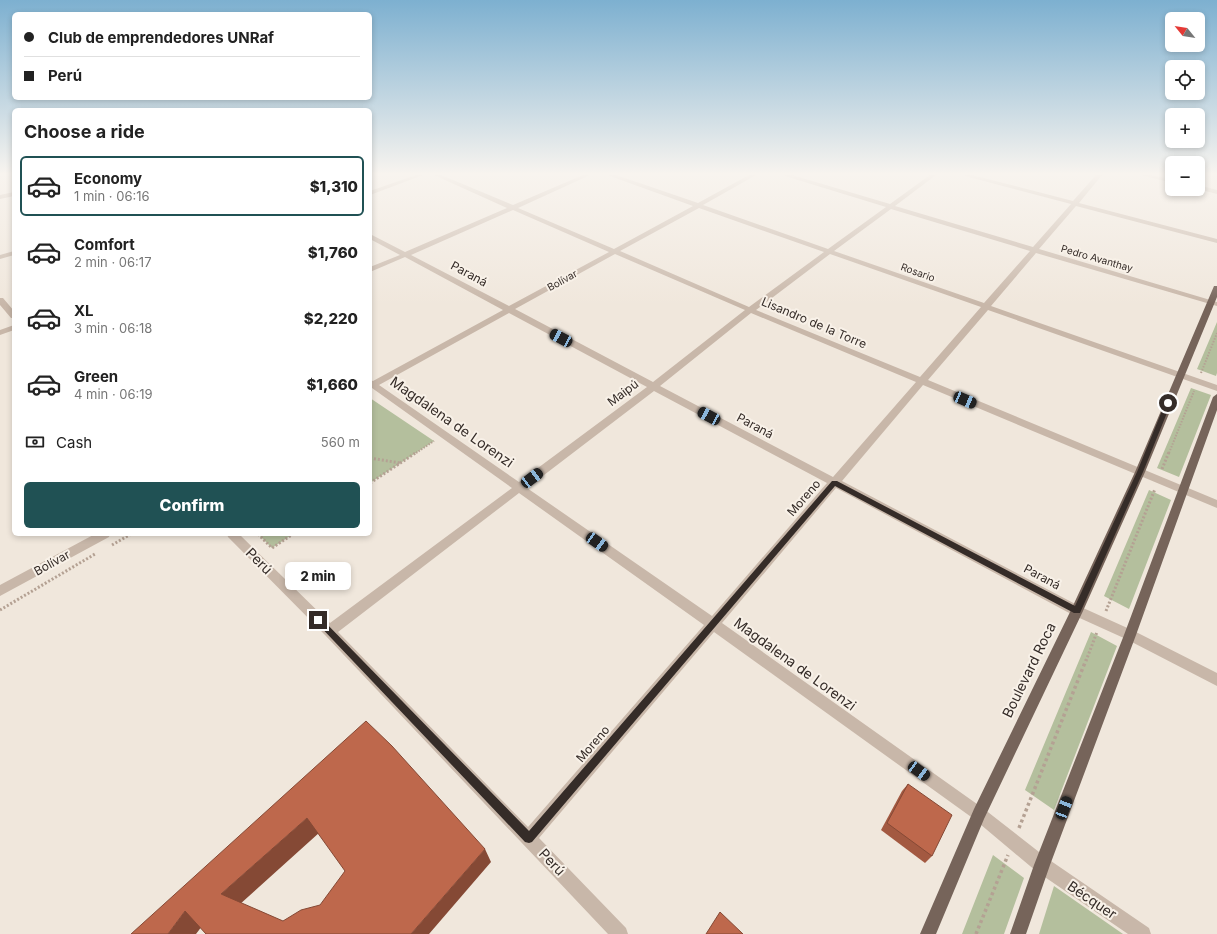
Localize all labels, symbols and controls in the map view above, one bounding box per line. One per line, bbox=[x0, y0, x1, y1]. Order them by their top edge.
north arrow bbox=[1165, 12, 1205, 52]
map controls bbox=[1165, 12, 1205, 196]
text: Club de emprendedores UNRaf bbox=[48, 28, 274, 47]
button: locate bbox=[1165, 60, 1205, 100]
text: Perú bbox=[48, 66, 82, 85]
button: + bbox=[1165, 108, 1205, 148]
text: Choose a ride bbox=[24, 121, 145, 142]
button: − bbox=[1165, 156, 1205, 196]
icon: car bbox=[26, 168, 62, 204]
text: Economy bbox=[74, 169, 142, 188]
text: $1,310 bbox=[310, 177, 358, 196]
text: 1 min · 06:16 bbox=[74, 188, 150, 204]
icon: car bbox=[26, 234, 62, 270]
text: Comfort bbox=[74, 235, 135, 254]
street label: Pedro Avanthay bbox=[1060, 242, 1135, 274]
text: $1,760 bbox=[308, 243, 358, 262]
text: 2 min · 06:17 bbox=[74, 254, 152, 270]
street label: Paraná bbox=[448, 258, 490, 289]
street label: Rosario bbox=[899, 260, 937, 284]
street label: Bolívar bbox=[545, 267, 579, 293]
street label: Lisandro de la Torre bbox=[759, 294, 869, 351]
icon: car bbox=[26, 300, 62, 336]
text: XL bbox=[74, 301, 94, 320]
text: $2,220 bbox=[304, 309, 358, 328]
text: 3 min · 06:18 bbox=[74, 320, 152, 336]
car bbox=[548, 327, 574, 349]
icon: car bbox=[26, 366, 62, 402]
text: Green bbox=[74, 367, 118, 386]
street label: Magdalena de Lorenzi bbox=[387, 373, 517, 471]
text: $1,660 bbox=[306, 375, 358, 394]
street label: Maipú bbox=[604, 376, 641, 409]
text: 4 min · 06:19 bbox=[74, 386, 153, 402]
car bbox=[952, 390, 978, 410]
route start bbox=[1159, 394, 1177, 412]
car bbox=[696, 405, 722, 427]
street label: Paraná bbox=[734, 410, 776, 441]
icon: cash bbox=[24, 431, 46, 453]
text: Cash bbox=[56, 433, 92, 452]
text: 560 m bbox=[321, 434, 360, 450]
car bbox=[519, 466, 545, 490]
street label: Moreno bbox=[784, 476, 824, 519]
button: Confirm bbox=[24, 482, 360, 528]
car bbox=[584, 530, 610, 554]
street label: Perú bbox=[243, 544, 276, 577]
street label: Bolívar bbox=[31, 546, 73, 579]
street label: Paraná bbox=[1021, 561, 1063, 592]
callout: 2 min bbox=[285, 562, 351, 590]
text: 2 min bbox=[300, 568, 336, 584]
route end bbox=[309, 611, 327, 629]
street label: Magdalena de Lorenzi bbox=[731, 614, 860, 714]
street label: Boulevard Roca bbox=[998, 620, 1059, 720]
street label: Moreno bbox=[573, 722, 613, 765]
car bbox=[906, 759, 932, 783]
car bbox=[1054, 795, 1074, 821]
street label: Perú bbox=[536, 845, 569, 879]
street label: Bécquer bbox=[1064, 877, 1120, 922]

